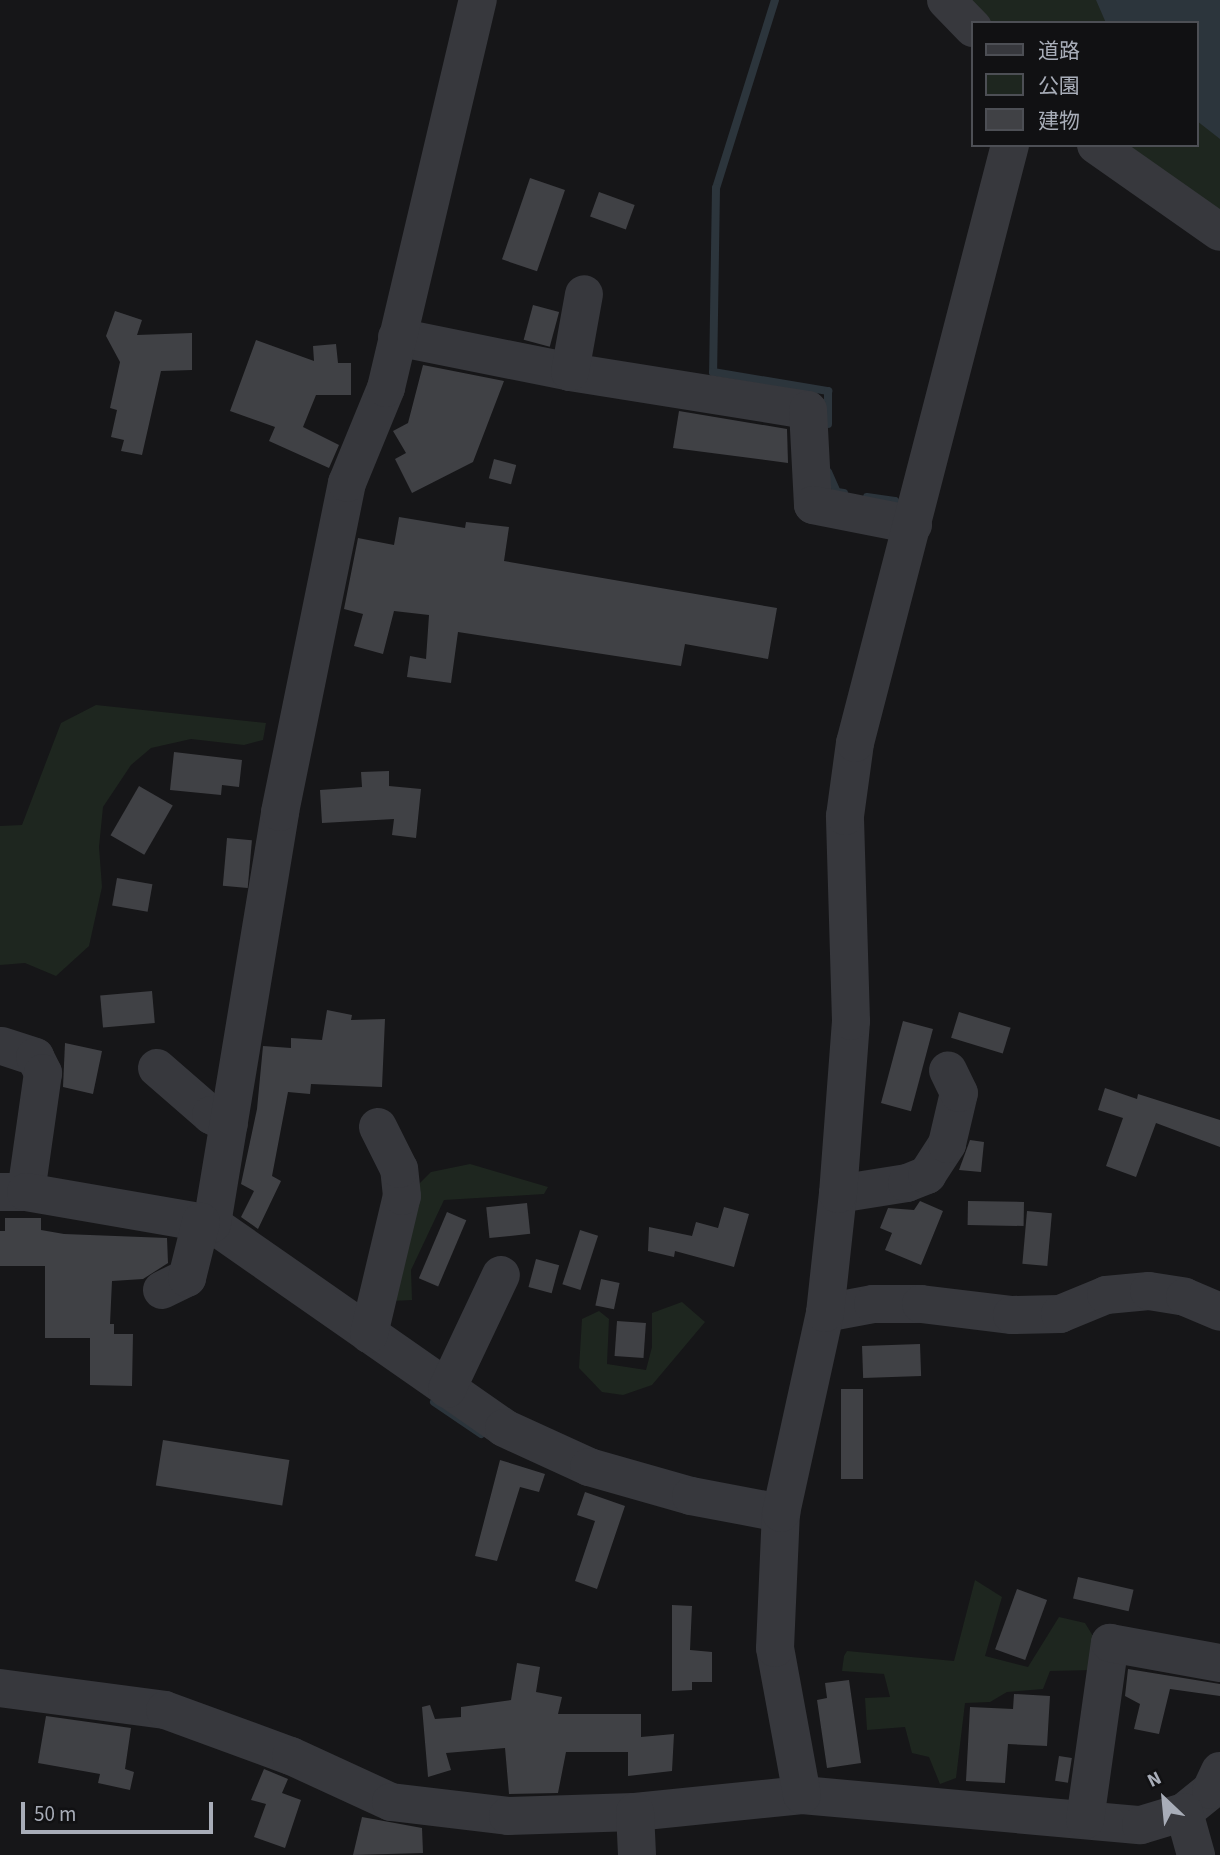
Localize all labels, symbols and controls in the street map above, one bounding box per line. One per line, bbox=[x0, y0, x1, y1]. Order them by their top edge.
legend bbox=[972, 21, 1199, 147]
text: 道路 bbox=[1038, 36, 1080, 66]
text: 公園 bbox=[1038, 71, 1080, 101]
text: 建物 bbox=[1038, 106, 1080, 136]
north arrow bbox=[1129, 1764, 1199, 1834]
text: N bbox=[1143, 1765, 1166, 1795]
scale bar bbox=[24, 1788, 217, 1832]
text: 50 m bbox=[34, 1799, 76, 1829]

